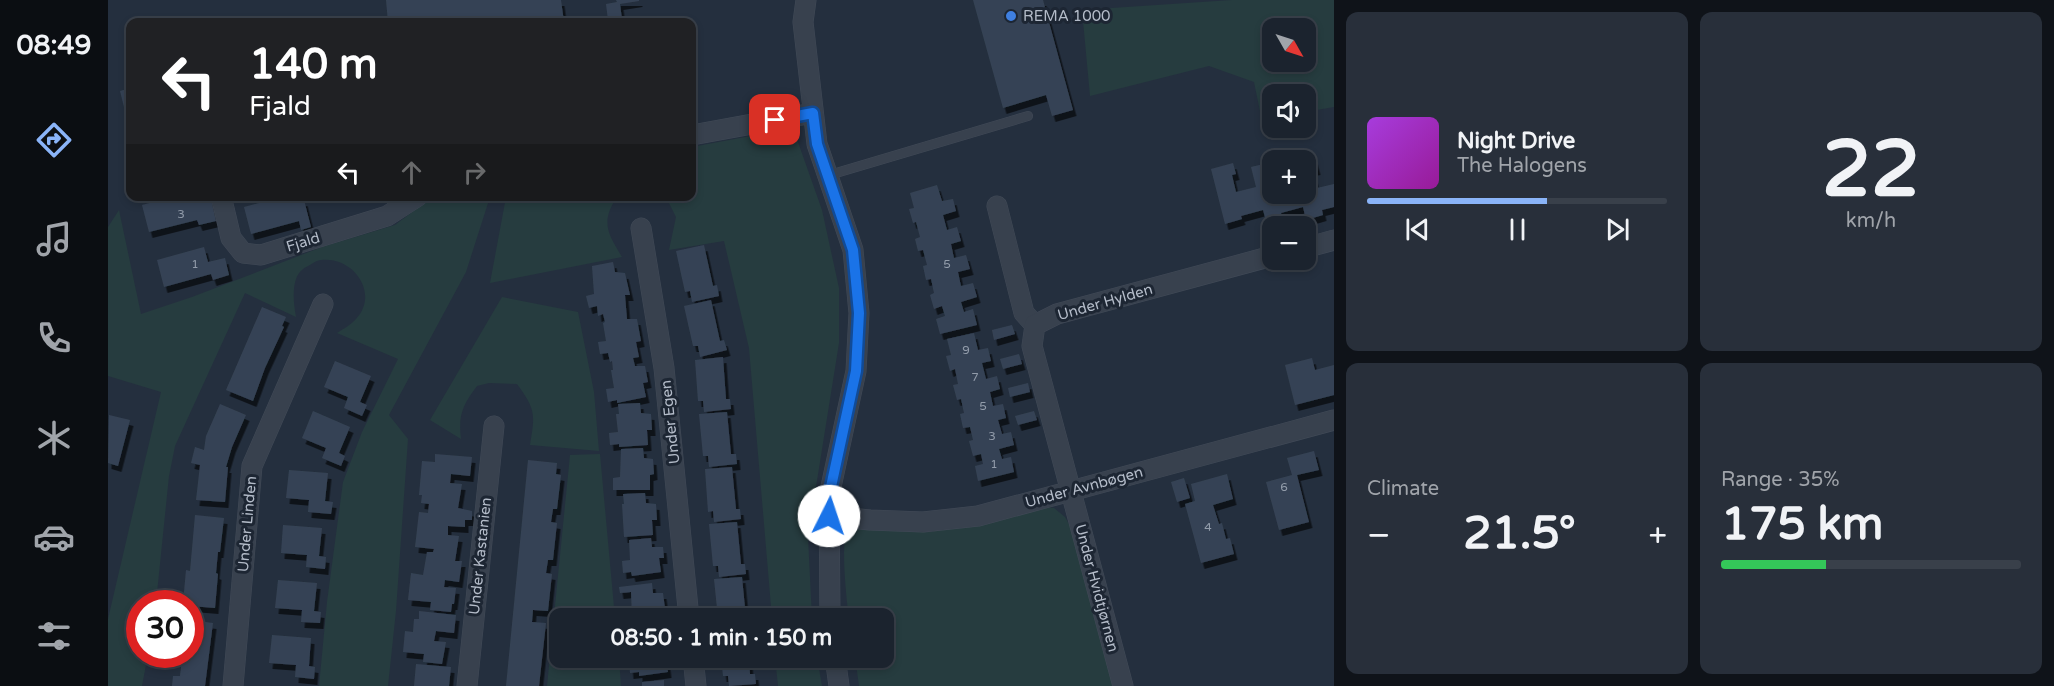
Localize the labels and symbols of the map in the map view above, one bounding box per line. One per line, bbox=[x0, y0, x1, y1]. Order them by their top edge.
place label: REMA 1000 bbox=[1023, 7, 1111, 25]
marker: REMA 1000 bbox=[1004, 9, 1018, 23]
north arrow bbox=[1262, 18, 1316, 72]
pin bbox=[749, 94, 800, 145]
house number: 3 bbox=[177, 207, 185, 221]
street label: Fjald bbox=[284, 228, 322, 256]
house number: 1 bbox=[191, 257, 199, 271]
house number: 5 bbox=[943, 257, 951, 271]
street label: Under Hylden bbox=[1055, 280, 1155, 324]
house number: 9 bbox=[962, 343, 970, 357]
house number: 7 bbox=[971, 370, 979, 384]
street label: Under Egen bbox=[657, 379, 683, 465]
house number: 5 bbox=[979, 399, 987, 413]
house number: 3 bbox=[988, 429, 996, 443]
house number: 1 bbox=[990, 457, 998, 471]
street label: Under Avnbøgen bbox=[1023, 463, 1145, 511]
street label: Under Linden bbox=[234, 475, 260, 573]
house number: 6 bbox=[1280, 480, 1288, 494]
position arrow bbox=[797, 484, 861, 548]
street label: Under Kastanien bbox=[465, 496, 495, 616]
house number: 4 bbox=[1204, 520, 1212, 534]
street label: Under Hvidtjørnen bbox=[1071, 522, 1123, 654]
speed limit sign: 30 bbox=[126, 590, 204, 668]

